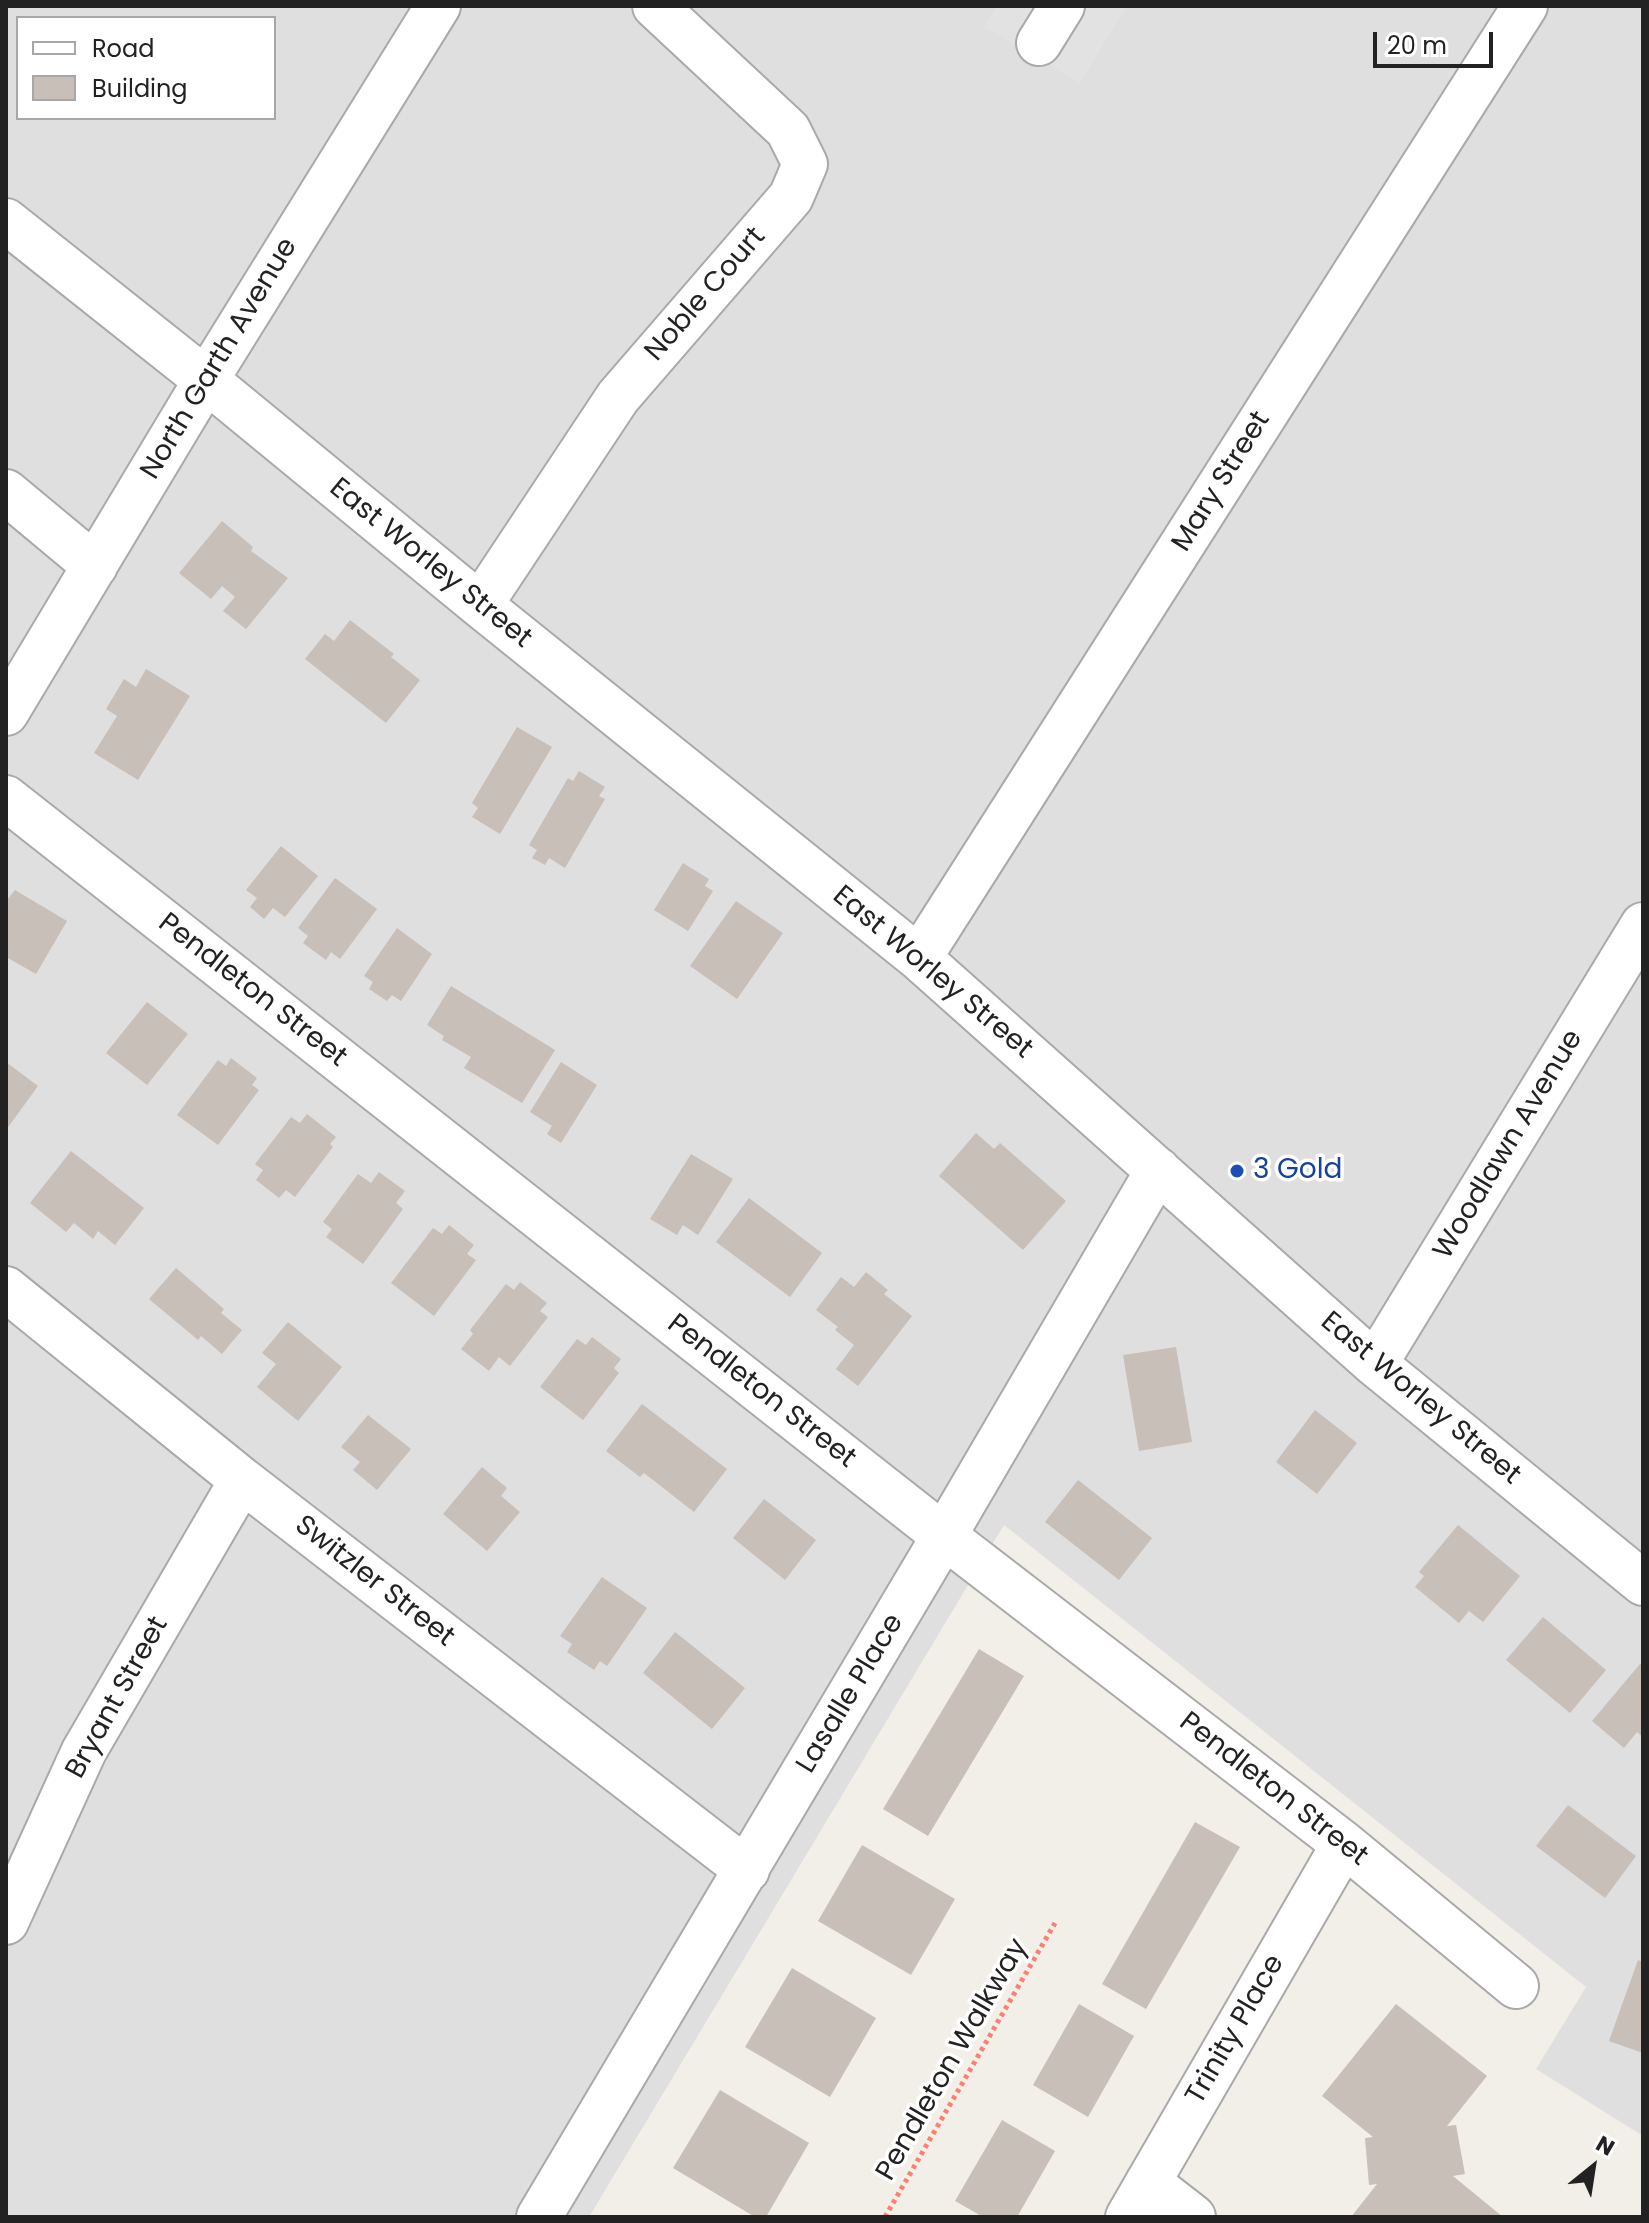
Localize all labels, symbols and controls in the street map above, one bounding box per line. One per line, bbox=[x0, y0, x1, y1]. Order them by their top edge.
legend bbox=[16, 16, 276, 120]
scale bar bbox=[1377, 16, 1497, 66]
text: 20 m bbox=[1387, 29, 1447, 62]
text: Road bbox=[92, 32, 154, 65]
text: Building bbox=[92, 72, 188, 105]
street label: Noble Court bbox=[639, 221, 773, 369]
street label: North Garth Avenue bbox=[135, 232, 305, 486]
street label: Mary Street bbox=[1166, 406, 1278, 558]
street label: East Worley Street bbox=[322, 472, 538, 656]
street label: East Worley Street bbox=[825, 880, 1039, 1066]
street label: Pendleton Street bbox=[151, 907, 353, 1075]
street label: Woodlawn Avenue bbox=[1427, 1024, 1591, 1266]
place label: 3 Gold bbox=[1253, 1154, 1342, 1188]
marker: 3 Gold bbox=[1228, 1162, 1246, 1180]
street label: East Worley Street bbox=[1313, 1306, 1527, 1492]
street label: Pendleton Street bbox=[660, 1308, 862, 1476]
street label: Switzler Street bbox=[287, 1509, 461, 1655]
street label: Lasalle Place bbox=[790, 1608, 912, 1780]
street label: Bryant Street bbox=[60, 1611, 176, 1785]
street label: Pendleton Street bbox=[1172, 1706, 1374, 1874]
street label: Pendleton Walkway bbox=[870, 1933, 1036, 2187]
street label: Trinity Place bbox=[1180, 1949, 1292, 2111]
north arrow bbox=[1553, 2127, 1633, 2207]
text: N bbox=[1590, 2128, 1620, 2163]

